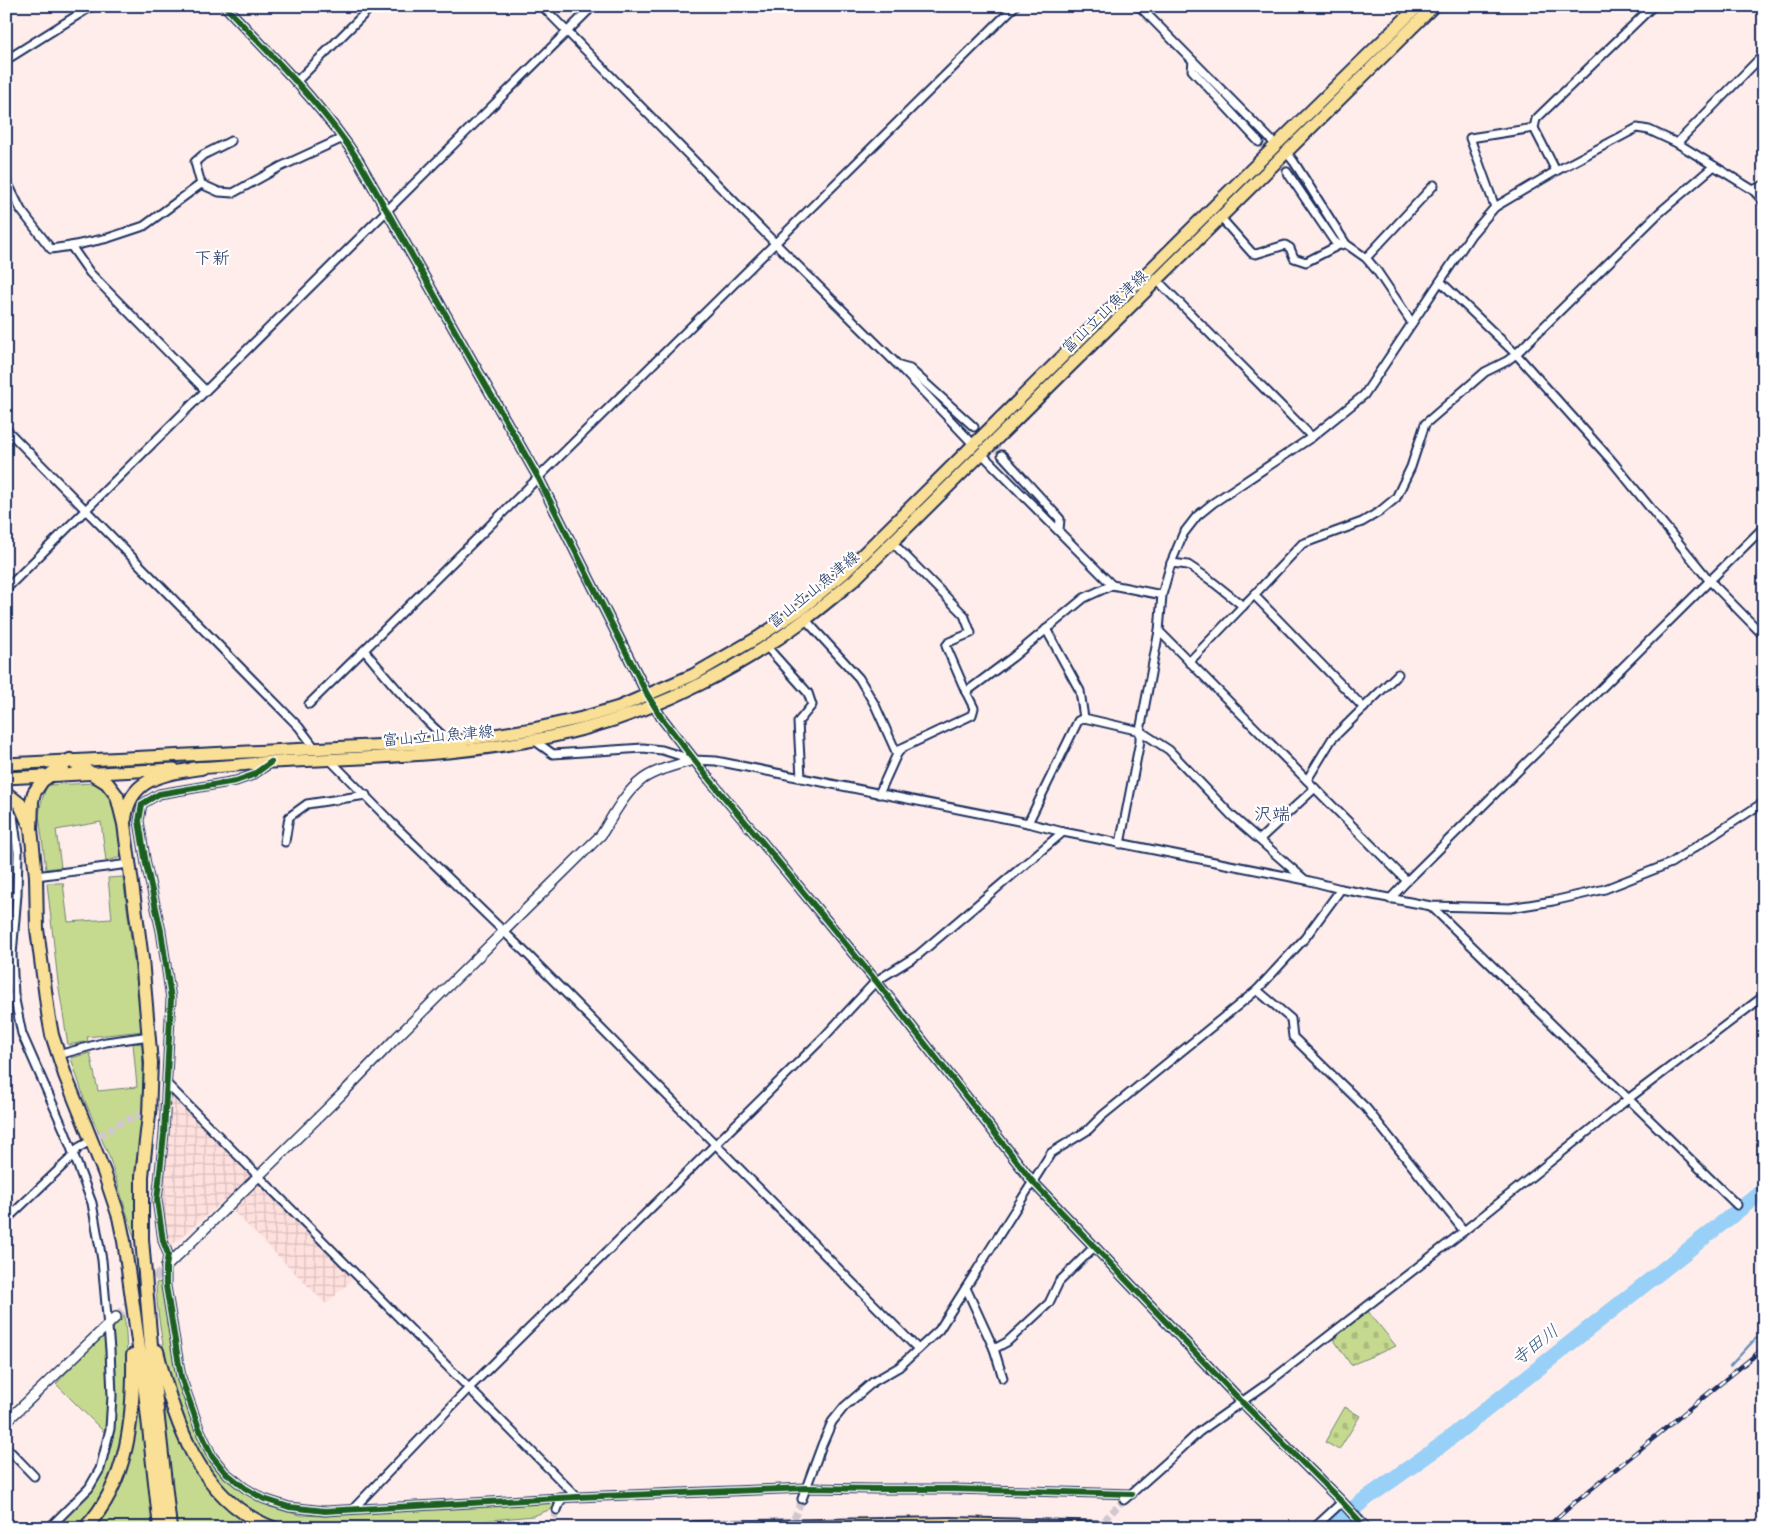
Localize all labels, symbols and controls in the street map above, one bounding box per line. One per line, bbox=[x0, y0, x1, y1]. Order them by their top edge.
district label: 下新 bbox=[194, 242, 230, 274]
street label: 富山立山魚津線 bbox=[1054, 262, 1155, 361]
street label: 富山立山魚津線 bbox=[761, 543, 866, 636]
street label: 富山立山魚津線 bbox=[381, 716, 495, 755]
district label: 沢端 bbox=[1254, 798, 1290, 830]
water label: 寺田川 bbox=[1504, 1316, 1566, 1374]

